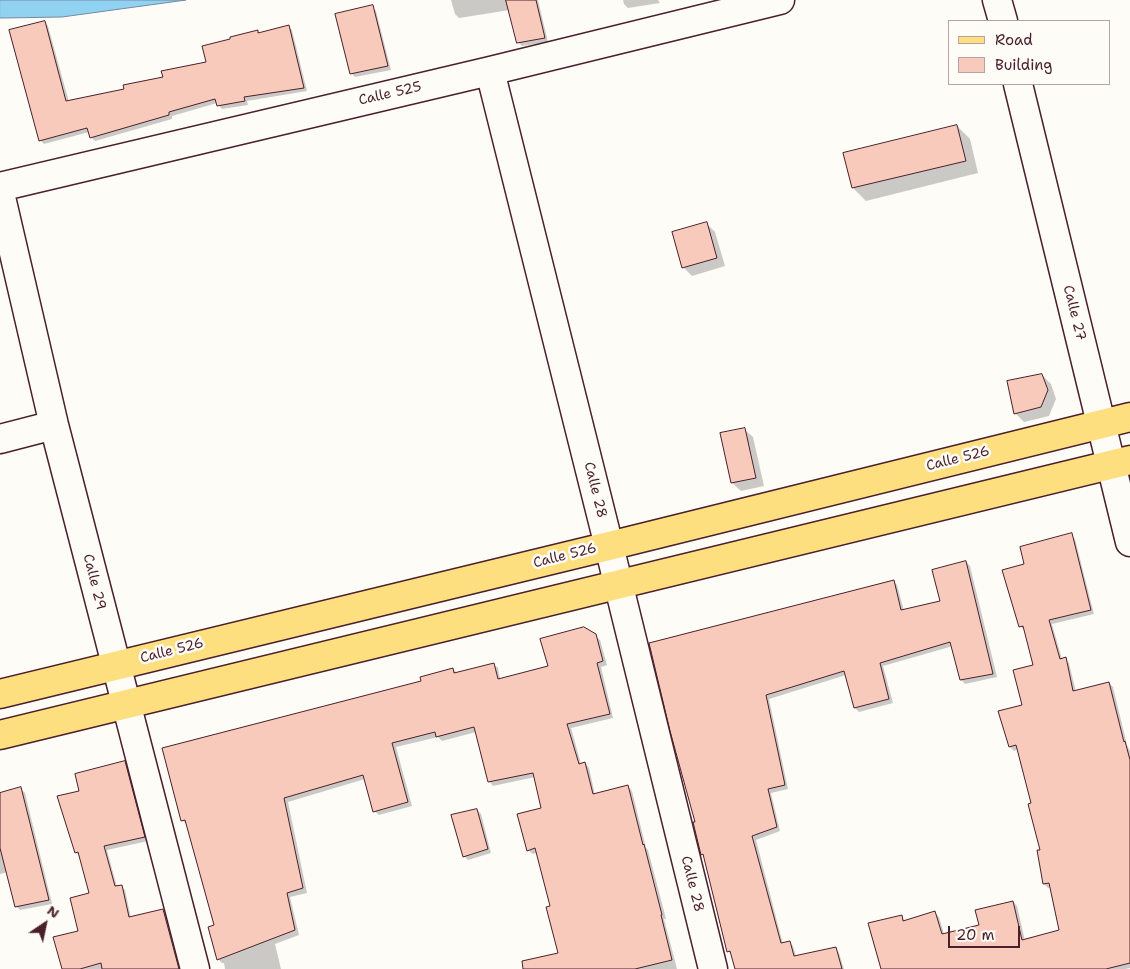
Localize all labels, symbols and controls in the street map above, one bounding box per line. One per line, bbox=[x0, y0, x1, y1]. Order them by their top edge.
legend bbox=[948, 20, 1110, 85]
text: Road bbox=[995, 30, 1033, 50]
text: Building bbox=[995, 55, 1052, 75]
street label: Calle 525 bbox=[357, 79, 423, 109]
street label: Calle 27 bbox=[1059, 283, 1089, 343]
street label: Calle 526 bbox=[924, 443, 992, 475]
street label: Calle 28 bbox=[580, 460, 610, 520]
street label: Calle 526 bbox=[531, 540, 599, 572]
street label: Calle 29 bbox=[79, 552, 109, 612]
street label: Calle 526 bbox=[138, 635, 206, 667]
street label: Calle 28 bbox=[677, 854, 707, 914]
north arrow bbox=[20, 899, 70, 949]
text: N bbox=[44, 901, 63, 922]
scale bar bbox=[950, 916, 1022, 948]
text: 20 m bbox=[956, 925, 995, 945]

